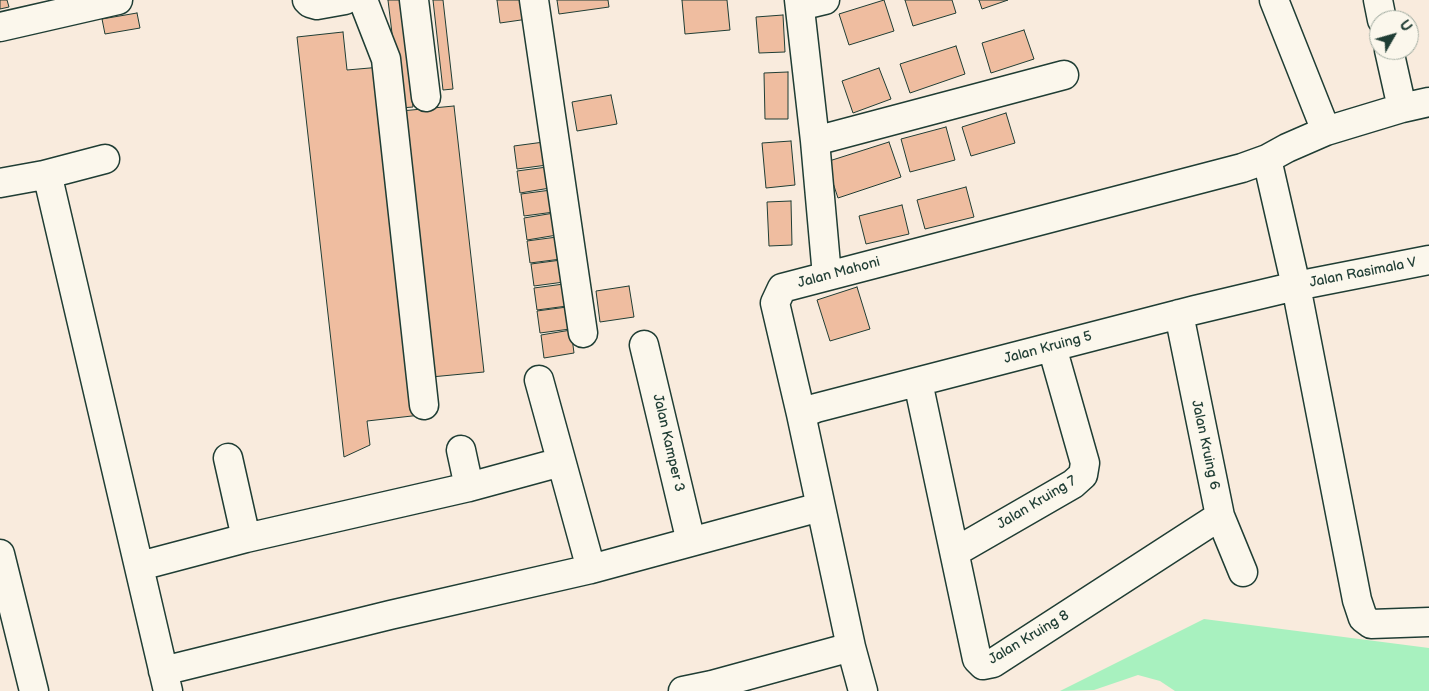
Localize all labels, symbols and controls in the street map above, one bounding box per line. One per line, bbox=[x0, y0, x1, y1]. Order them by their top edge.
north arrow bbox=[1369, 10, 1419, 60]
text: U bbox=[1396, 17, 1415, 35]
street label: Jalan Mahoni bbox=[796, 254, 882, 292]
street label: Jalan Rasimala V bbox=[1308, 254, 1418, 292]
street label: Jalan Kruing 5 bbox=[1002, 328, 1094, 368]
street label: Jalan Kamper 3 bbox=[649, 392, 687, 494]
street label: Jalan Kruing 6 bbox=[1187, 399, 1223, 491]
street label: Jalan Kruing 7 bbox=[994, 473, 1080, 533]
street label: Jalan Kruing 8 bbox=[986, 607, 1072, 669]

